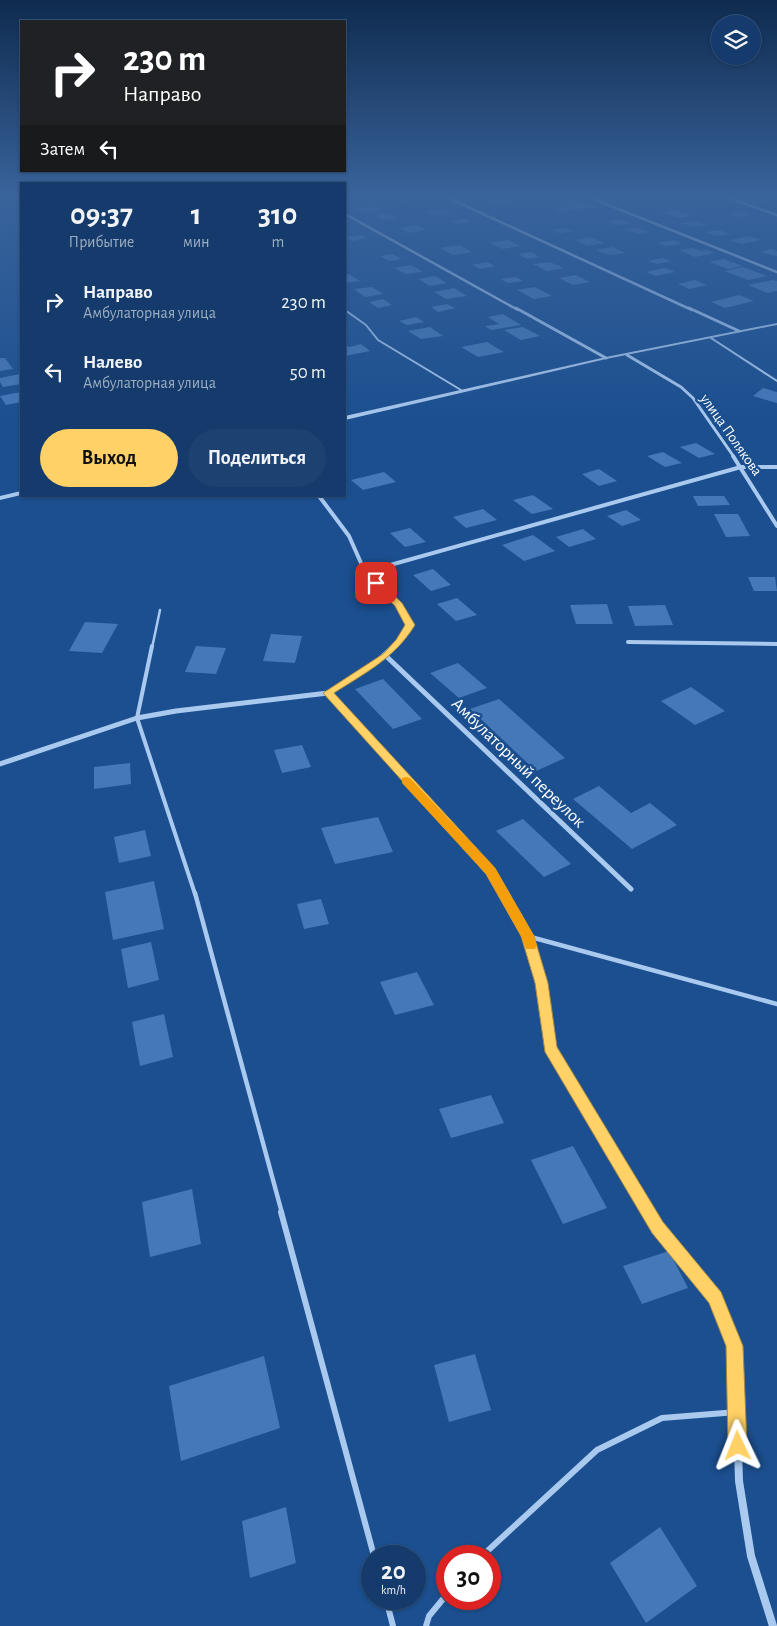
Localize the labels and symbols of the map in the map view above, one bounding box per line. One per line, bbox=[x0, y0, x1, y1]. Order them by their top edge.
street label: улица Полякова bbox=[697, 390, 765, 479]
pin bbox=[355, 562, 397, 604]
street label: Амбулаторный переулок bbox=[448, 694, 590, 832]
position arrow bbox=[711, 1419, 763, 1471]
speed limit sign: 30 bbox=[436, 1545, 501, 1610]

